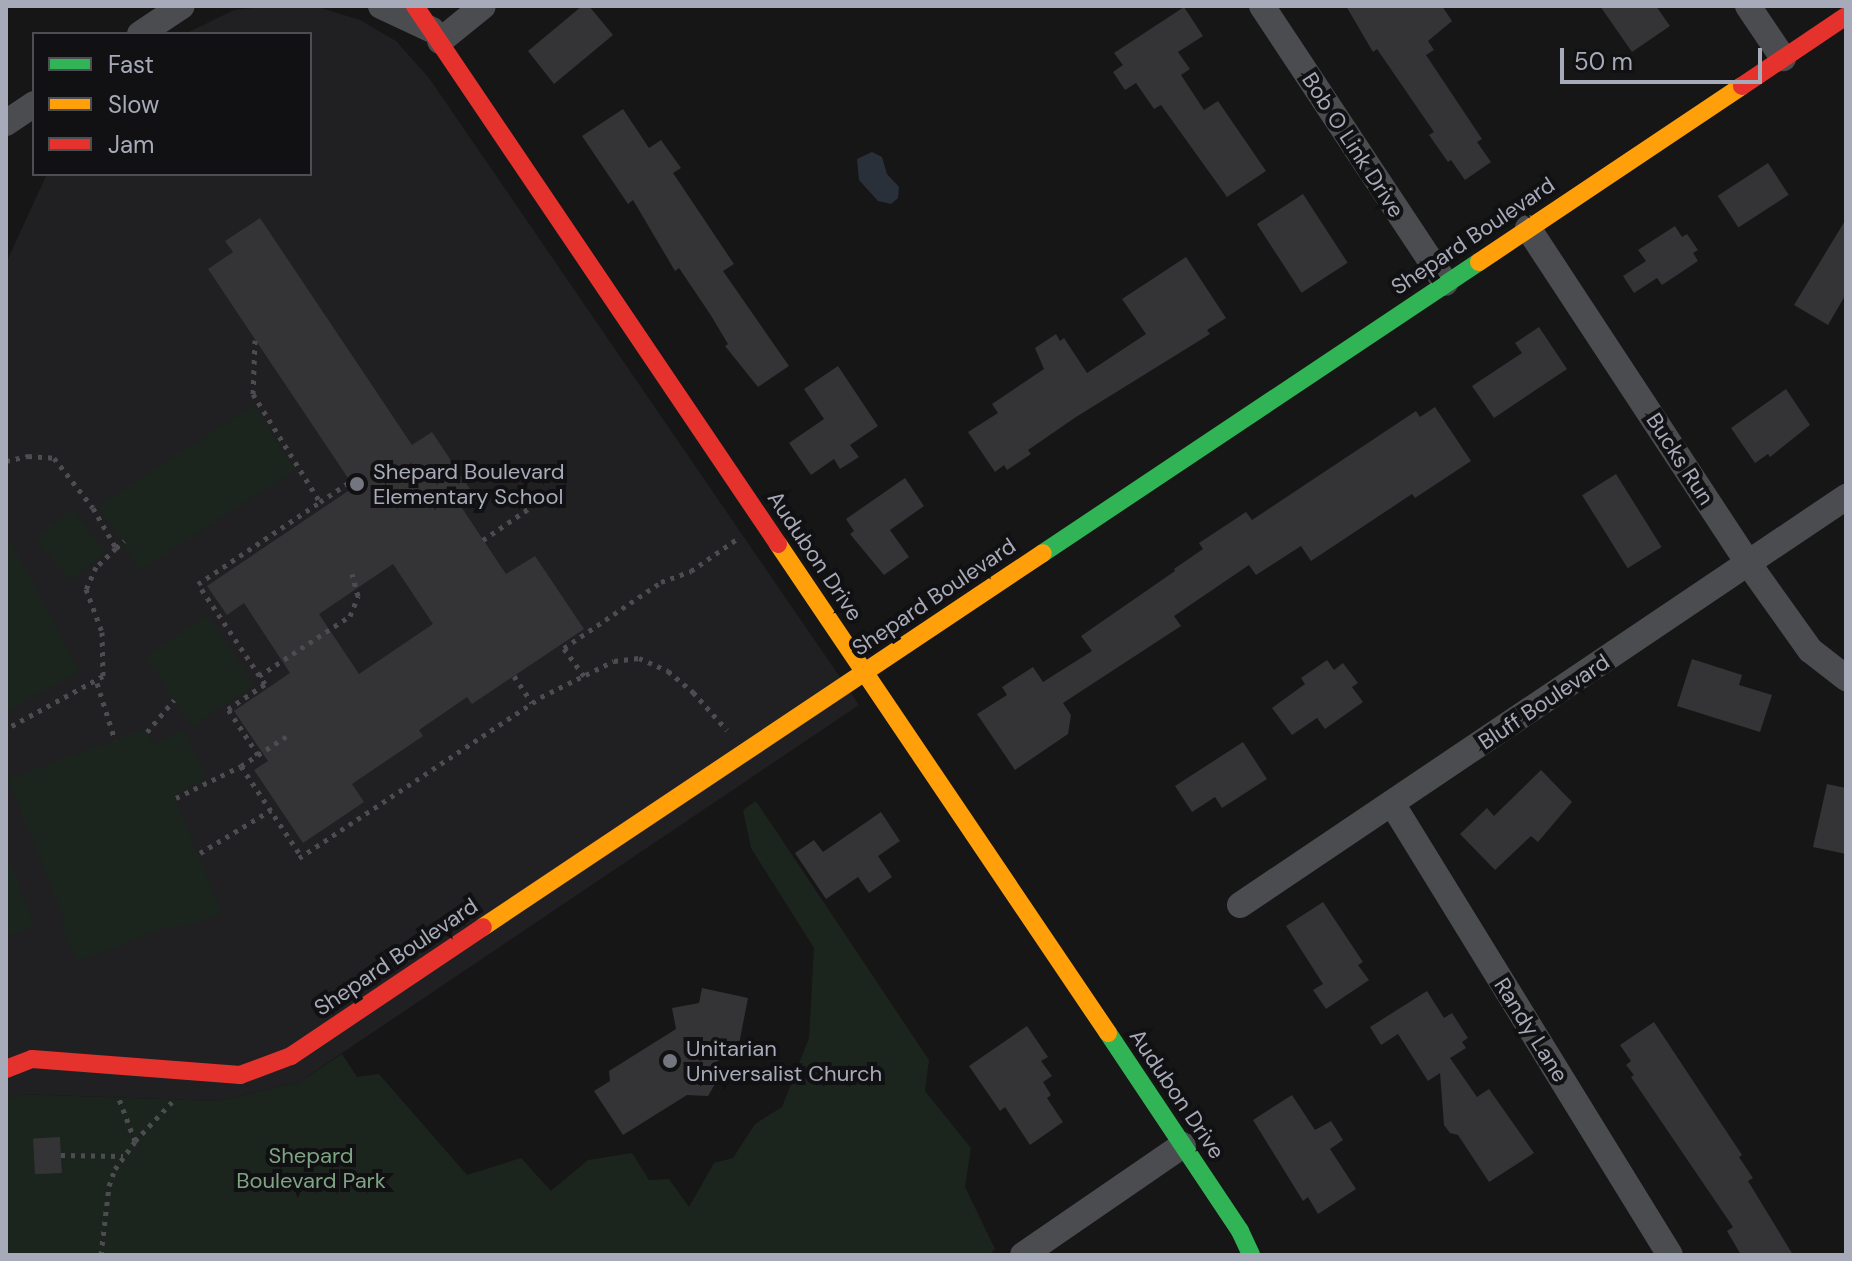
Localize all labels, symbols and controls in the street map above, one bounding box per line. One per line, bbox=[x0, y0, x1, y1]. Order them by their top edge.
legend bbox=[32, 32, 312, 176]
scale bar bbox=[1564, 32, 1766, 82]
text: 50 m bbox=[1574, 46, 1633, 77]
text: Fast bbox=[108, 49, 154, 80]
street label: Bob O Link Drive bbox=[1296, 68, 1410, 222]
text: Slow bbox=[108, 89, 159, 120]
text: Jam bbox=[108, 129, 154, 160]
street label: Shepard Boulevard bbox=[1386, 172, 1560, 300]
street label: Bucks Run bbox=[1641, 408, 1719, 510]
place label: Shepard Boulevard Elementary School bbox=[373, 458, 564, 510]
marker: Shepard Boulevard Elementary School bbox=[348, 475, 366, 493]
street label: Audubon Drive bbox=[762, 486, 868, 626]
street label: Shepard Boulevard bbox=[847, 533, 1021, 661]
street label: Bluff Boulevard bbox=[1474, 649, 1614, 755]
street label: Shepard Boulevard bbox=[309, 893, 483, 1021]
street label: Randy Lane bbox=[1489, 973, 1573, 1087]
street label: Audubon Drive bbox=[1124, 1024, 1230, 1164]
place label: Unitarian Universalist Church bbox=[686, 1035, 882, 1086]
marker: Unitarian Universalist Church bbox=[661, 1052, 679, 1070]
park label: Shepard Boulevard Park bbox=[236, 1142, 386, 1194]

